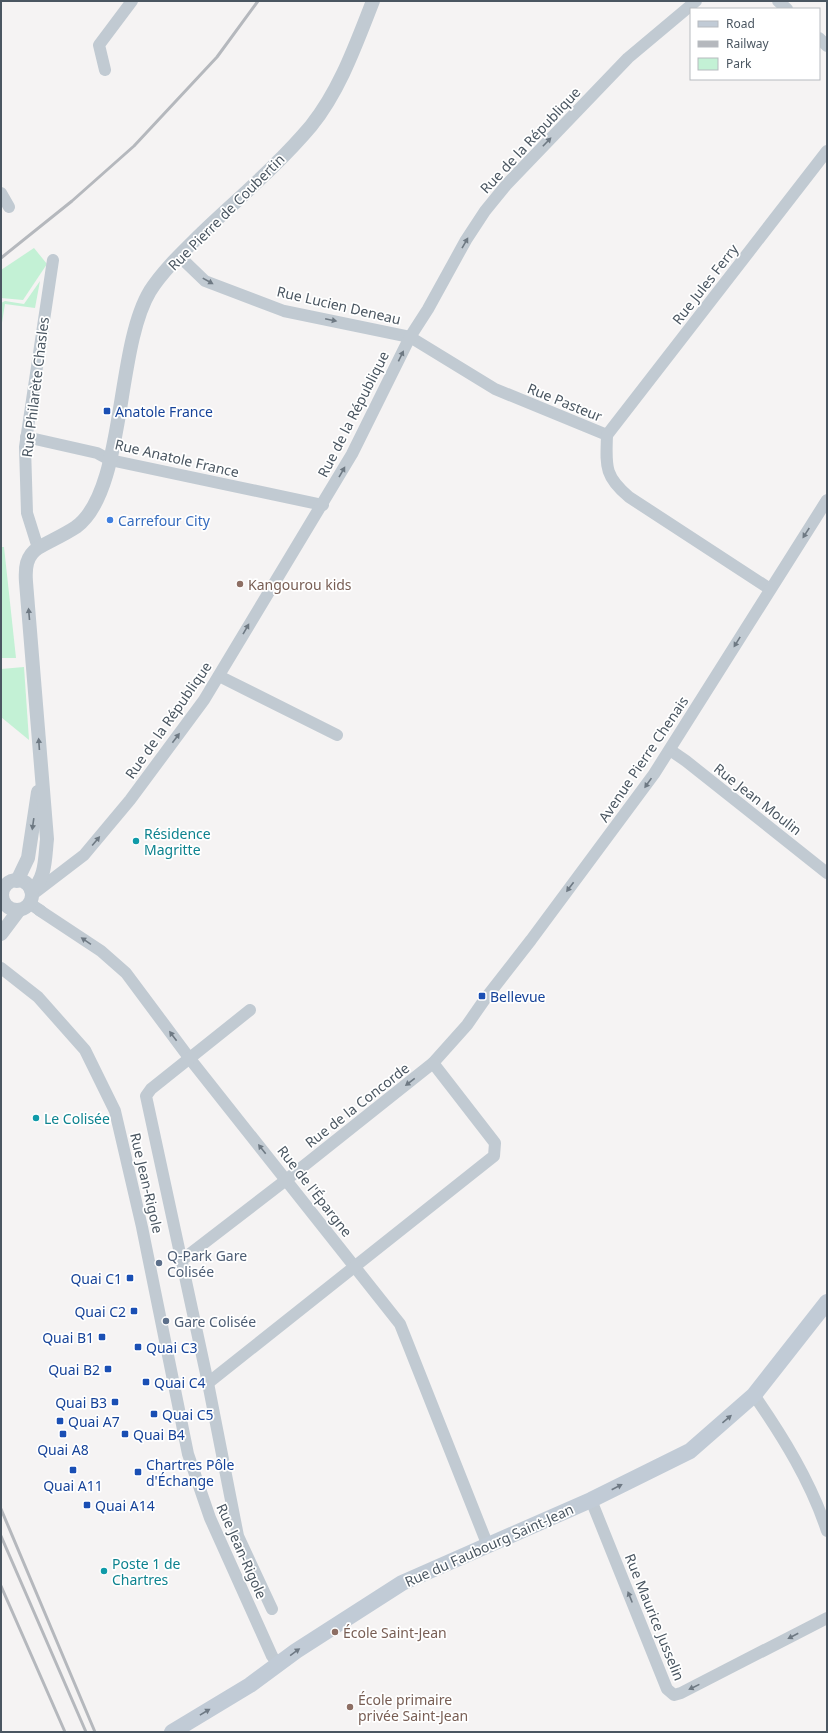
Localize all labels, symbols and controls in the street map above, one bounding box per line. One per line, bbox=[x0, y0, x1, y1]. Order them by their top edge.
legend bbox=[690, 8, 820, 80]
text: Road bbox=[726, 15, 755, 32]
text: Railway bbox=[726, 35, 770, 52]
text: Park bbox=[726, 55, 752, 72]
street label: Rue de la République bbox=[476, 83, 584, 197]
one-way arrow bbox=[542, 138, 551, 147]
street label: Rue Pierre de Coubertin bbox=[164, 150, 288, 274]
one-way arrow bbox=[461, 237, 468, 249]
street label: Rue Jules Ferry bbox=[668, 239, 743, 328]
one-way arrow bbox=[202, 278, 214, 284]
street label: Rue Lucien Deneau bbox=[275, 282, 403, 328]
street label: Rue Philarète Chasles bbox=[17, 315, 53, 458]
one-way arrow bbox=[325, 318, 337, 324]
street label: Rue de la République bbox=[313, 348, 393, 480]
one-way arrow bbox=[398, 350, 404, 361]
street label: Rue Pasteur bbox=[525, 378, 606, 426]
place label: Anatole France bbox=[115, 402, 213, 421]
marker: Anatole France bbox=[102, 406, 112, 416]
street label: Rue Anatole France bbox=[113, 434, 241, 482]
one-way arrow bbox=[339, 466, 346, 477]
place label: Carrefour City bbox=[118, 511, 211, 530]
marker: Carrefour City bbox=[105, 515, 115, 525]
one-way arrow bbox=[803, 527, 810, 539]
place label: Kangourou kids bbox=[248, 575, 352, 594]
marker: Kangourou kids bbox=[235, 579, 245, 589]
one-way arrow bbox=[26, 608, 32, 620]
one-way arrow bbox=[243, 623, 250, 635]
one-way arrow bbox=[733, 636, 740, 648]
street label: Rue de la République bbox=[120, 658, 216, 782]
street label: Avenue Pierre Chenais bbox=[594, 692, 692, 826]
one-way arrow bbox=[172, 733, 180, 744]
one-way arrow bbox=[35, 738, 42, 750]
street label: Rue Jean Moulin bbox=[710, 759, 806, 839]
one-way arrow bbox=[644, 777, 652, 788]
one-way arrow bbox=[30, 818, 36, 830]
place label: Résidence Magritte bbox=[144, 824, 211, 859]
one-way arrow bbox=[91, 835, 100, 846]
marker: Résidence Magritte bbox=[131, 836, 141, 846]
one-way arrow bbox=[567, 882, 575, 892]
one-way arrow bbox=[81, 937, 91, 945]
place label: Bellevue bbox=[490, 987, 546, 1006]
marker: Bellevue bbox=[477, 991, 487, 1001]
one-way arrow bbox=[169, 1030, 177, 1041]
street label: Rue de la Concorde bbox=[301, 1058, 413, 1152]
one-way arrow bbox=[404, 1077, 415, 1086]
place label: Le Colisée bbox=[44, 1109, 110, 1128]
marker: Le Colisée bbox=[31, 1113, 41, 1123]
street label: Rue Jean-Rigole bbox=[126, 1131, 168, 1235]
street label: Rue de l'Épargne bbox=[273, 1141, 357, 1241]
one-way arrow bbox=[258, 1144, 266, 1155]
place label: Q-Park Gare Colisée bbox=[167, 1246, 247, 1281]
marker: Q-Park Gare Colisée bbox=[154, 1258, 164, 1268]
place label: Quai C1 bbox=[70, 1269, 122, 1288]
marker: Quai C1 bbox=[125, 1273, 135, 1283]
place label: Quai C2 bbox=[74, 1302, 126, 1321]
marker: Quai C2 bbox=[129, 1306, 139, 1316]
place label: Gare Colisée bbox=[174, 1312, 256, 1331]
marker: Gare Colisée bbox=[161, 1316, 171, 1326]
place label: Quai B1 bbox=[42, 1328, 94, 1347]
marker: Quai B1 bbox=[97, 1332, 107, 1342]
place label: Quai C3 bbox=[146, 1338, 198, 1357]
marker: Quai C3 bbox=[133, 1342, 143, 1352]
place label: Quai B2 bbox=[48, 1360, 100, 1379]
marker: Quai B2 bbox=[103, 1364, 113, 1374]
place label: Quai C4 bbox=[154, 1373, 206, 1392]
marker: Quai C4 bbox=[141, 1377, 151, 1387]
place label: Quai B3 bbox=[55, 1393, 107, 1412]
marker: Quai B3 bbox=[110, 1397, 120, 1407]
place label: Quai C5 bbox=[162, 1405, 214, 1424]
marker: Quai C5 bbox=[149, 1409, 159, 1419]
place label: Quai A7 bbox=[68, 1412, 120, 1431]
one-way arrow bbox=[721, 1415, 732, 1424]
marker: Quai A7 bbox=[55, 1416, 65, 1426]
place label: Quai B4 bbox=[133, 1425, 185, 1444]
marker: Quai A8 bbox=[58, 1429, 68, 1439]
marker: Quai B4 bbox=[120, 1429, 130, 1439]
place label: Quai A8 bbox=[37, 1440, 89, 1459]
place label: Chartres Pôle d'Échange bbox=[146, 1455, 234, 1490]
marker: Quai A11 bbox=[68, 1465, 78, 1475]
marker: Chartres Pôle d'Échange bbox=[133, 1467, 143, 1477]
place label: Quai A11 bbox=[43, 1476, 103, 1495]
one-way arrow bbox=[611, 1484, 623, 1491]
place label: Quai A14 bbox=[95, 1496, 155, 1515]
street label: Rue du Faubourg Saint-Jean bbox=[402, 1499, 576, 1591]
marker: Quai A14 bbox=[82, 1500, 92, 1510]
street label: Rue Jean-Rigole bbox=[212, 1500, 272, 1602]
street label: Rue Maurice Jusselin bbox=[621, 1551, 689, 1683]
place label: Poste 1 de Chartres bbox=[112, 1554, 180, 1589]
marker: Poste 1 de Chartres bbox=[99, 1566, 109, 1576]
one-way arrow bbox=[627, 1591, 633, 1603]
place label: École Saint-Jean bbox=[343, 1623, 447, 1642]
marker: École Saint-Jean bbox=[330, 1627, 340, 1637]
one-way arrow bbox=[787, 1633, 798, 1639]
one-way arrow bbox=[290, 1648, 300, 1656]
one-way arrow bbox=[688, 1683, 700, 1690]
place label: École primaire privée Saint-Jean bbox=[358, 1690, 468, 1725]
marker: École primaire privée Saint-Jean bbox=[345, 1702, 355, 1712]
one-way arrow bbox=[200, 1708, 210, 1716]

